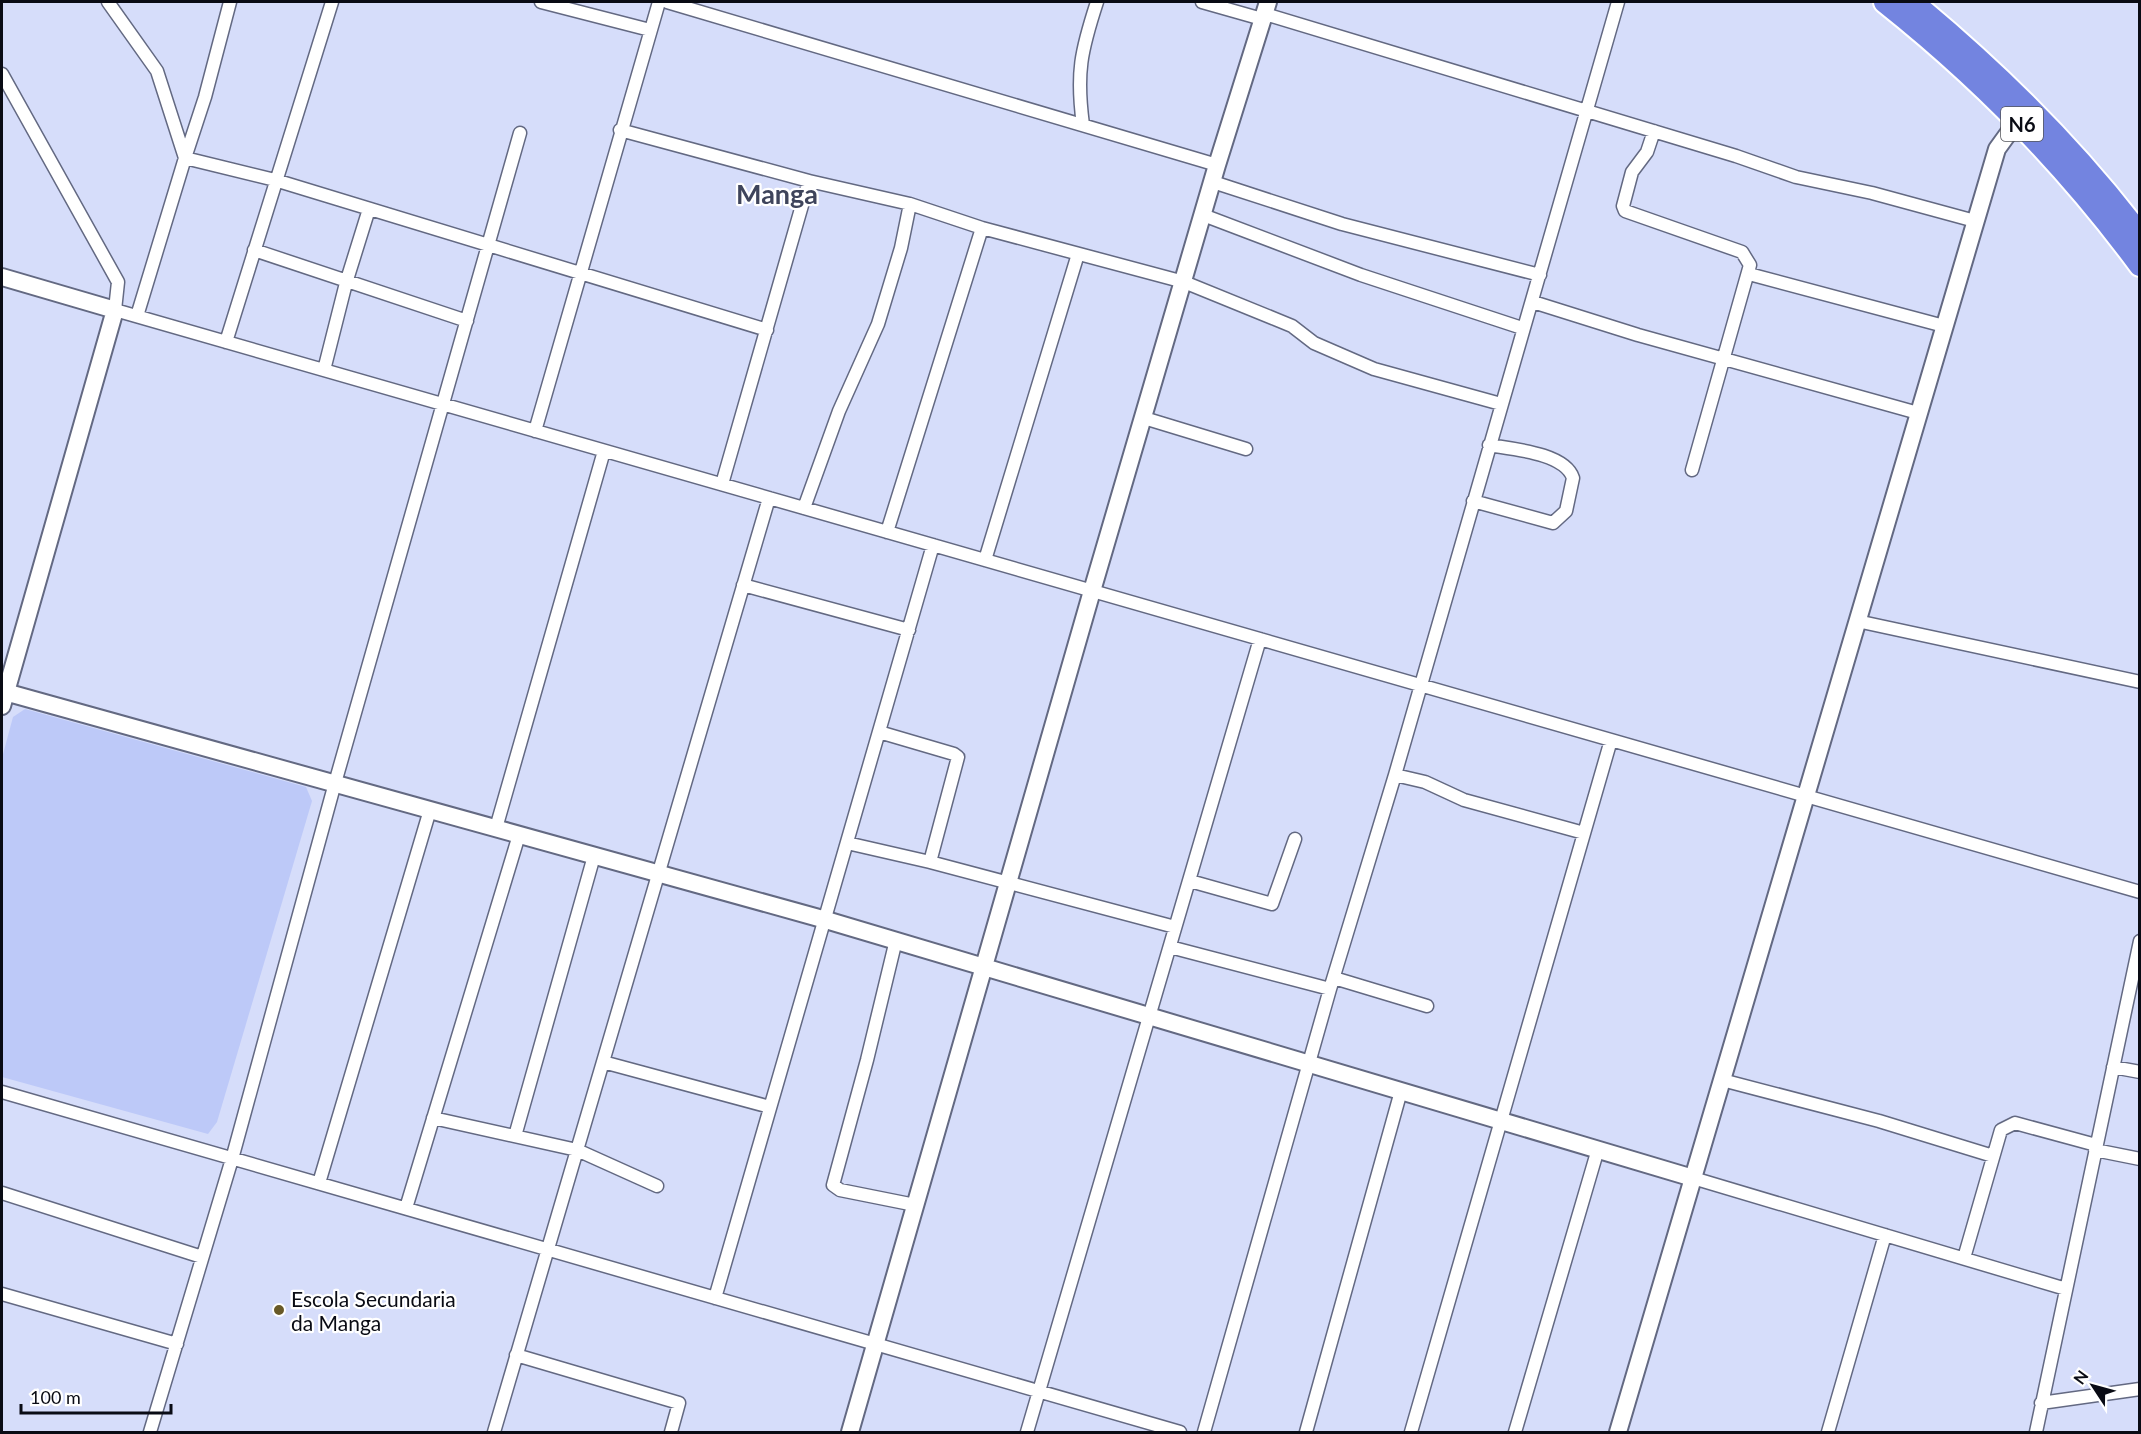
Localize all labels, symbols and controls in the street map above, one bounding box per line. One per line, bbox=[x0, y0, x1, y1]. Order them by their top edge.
road number: N6 bbox=[2001, 107, 2043, 141]
district label: Manga bbox=[736, 177, 818, 210]
place label: Escola Secundaria da Manga bbox=[291, 1286, 456, 1335]
marker: Escola Secundaria da Manga bbox=[272, 1303, 286, 1317]
north arrow bbox=[2063, 1356, 2123, 1416]
text: N bbox=[2069, 1366, 2092, 1387]
scale bar bbox=[21, 1377, 171, 1415]
text: 100 m bbox=[30, 1386, 81, 1408]

